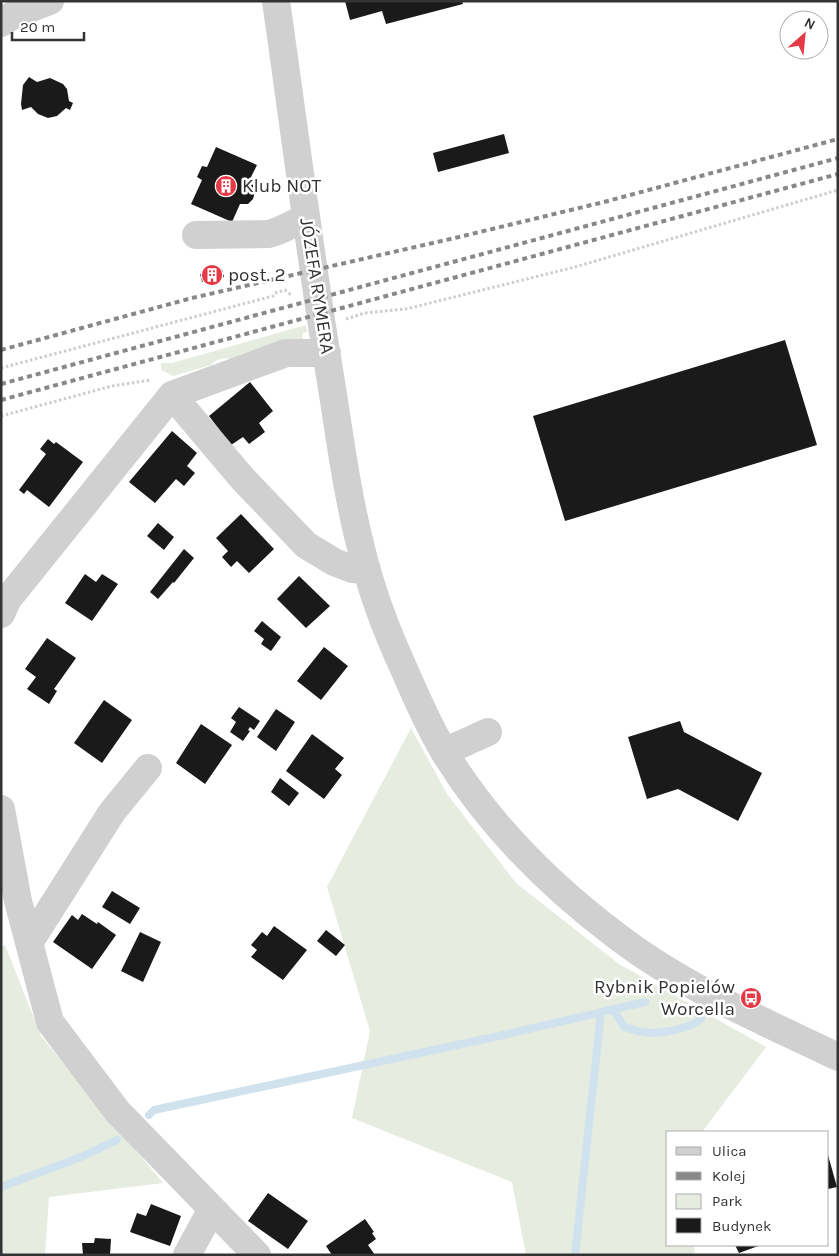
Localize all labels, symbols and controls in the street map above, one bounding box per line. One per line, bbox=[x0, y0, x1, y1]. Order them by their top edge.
scale bar bbox=[12, 10, 85, 42]
north arrow bbox=[779, 10, 829, 60]
text: N bbox=[801, 14, 818, 34]
text: 20 m bbox=[20, 18, 55, 36]
building icon: Klub NOT bbox=[214, 174, 238, 198]
place label: Klub NOT bbox=[242, 175, 321, 197]
street label: JÓZEFA RYMERA bbox=[295, 216, 340, 356]
building icon: post. 2 bbox=[200, 263, 224, 287]
place label: post. 2 bbox=[228, 264, 286, 286]
place label: Rybnik Popielów Worcella bbox=[594, 976, 735, 1020]
bus stop icon: Rybnik Popielów Worcella bbox=[739, 986, 763, 1010]
legend bbox=[666, 1131, 829, 1246]
text: Ulica bbox=[712, 1142, 746, 1160]
text: Kolej bbox=[712, 1167, 746, 1185]
text: Park bbox=[712, 1192, 742, 1210]
text: Budynek bbox=[712, 1217, 771, 1235]

